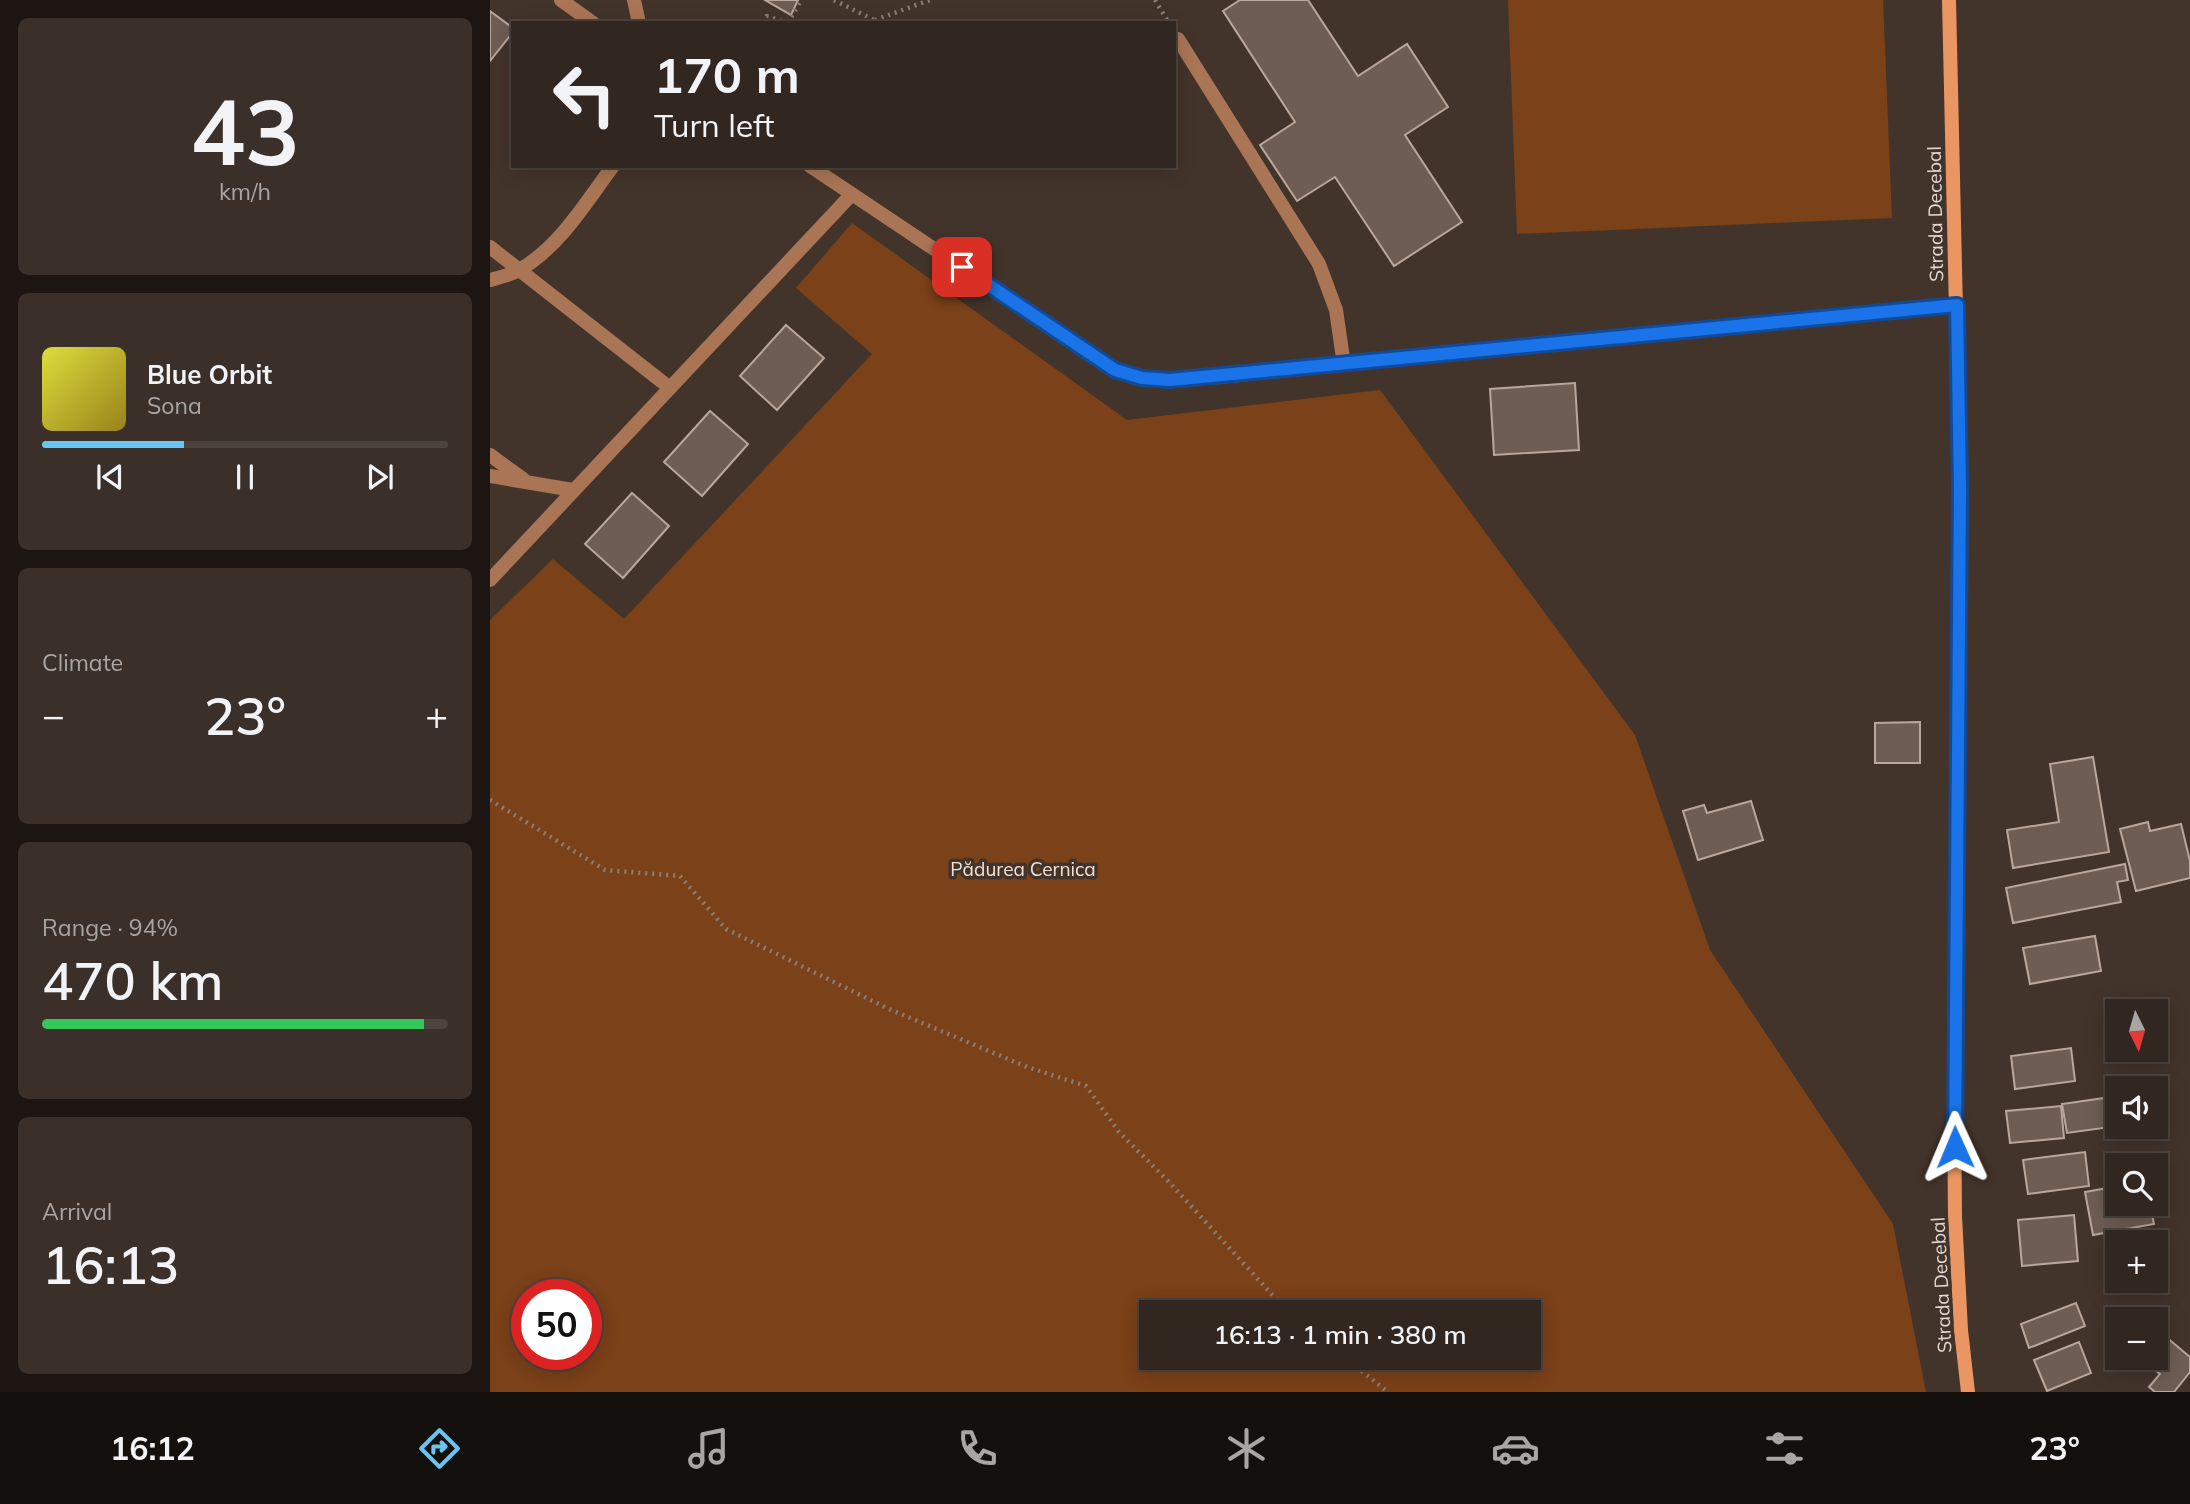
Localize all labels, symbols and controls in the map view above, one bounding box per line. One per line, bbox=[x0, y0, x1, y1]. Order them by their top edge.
text: 170 m bbox=[654, 44, 800, 105]
icon: left bbox=[539, 49, 630, 140]
text: 43 bbox=[190, 74, 300, 188]
text: Turn left bbox=[654, 105, 774, 145]
street label: Strada Decebal bbox=[1922, 146, 1948, 282]
text: km/h bbox=[219, 177, 271, 206]
pin bbox=[932, 237, 992, 297]
icon: arrive bbox=[943, 248, 981, 286]
text: Blue Orbit bbox=[147, 358, 272, 391]
text: Sona bbox=[147, 391, 202, 420]
icon: previous bbox=[91, 458, 129, 496]
icon: pause bbox=[226, 458, 264, 496]
icon: next bbox=[361, 458, 399, 496]
text: Climate bbox=[42, 648, 123, 677]
text: 23° bbox=[204, 683, 286, 748]
text: − bbox=[42, 691, 65, 739]
text: + bbox=[425, 691, 448, 739]
park label: Pădurea Cernica bbox=[950, 857, 1096, 881]
text: Range · 94% bbox=[42, 913, 178, 942]
text: 470 km bbox=[42, 948, 223, 1013]
north arrow bbox=[2105, 999, 2168, 1062]
map controls bbox=[2105, 999, 2168, 1370]
button: sound bbox=[2105, 1076, 2168, 1139]
position arrow bbox=[1918, 1110, 1992, 1184]
button: search bbox=[2105, 1153, 2168, 1216]
text: Arrival bbox=[42, 1197, 112, 1226]
street label: Strada Decebal bbox=[1925, 1217, 1957, 1353]
button: + bbox=[2105, 1230, 2168, 1293]
text: 16:13 bbox=[42, 1232, 179, 1297]
speed limit sign: 50 bbox=[511, 1279, 602, 1370]
button: − bbox=[2105, 1307, 2168, 1370]
text: 16:13 · 1 min · 380 m bbox=[1213, 1318, 1467, 1351]
icon: directions bbox=[415, 1424, 464, 1473]
icon: music bbox=[684, 1424, 733, 1473]
icon: phone bbox=[953, 1424, 1002, 1473]
icon: climate bbox=[1222, 1424, 1271, 1473]
icon: car bbox=[1491, 1424, 1540, 1473]
icon: filters bbox=[1760, 1424, 1809, 1473]
text: 16:12 bbox=[110, 1428, 195, 1468]
text: 23° bbox=[2029, 1428, 2080, 1468]

